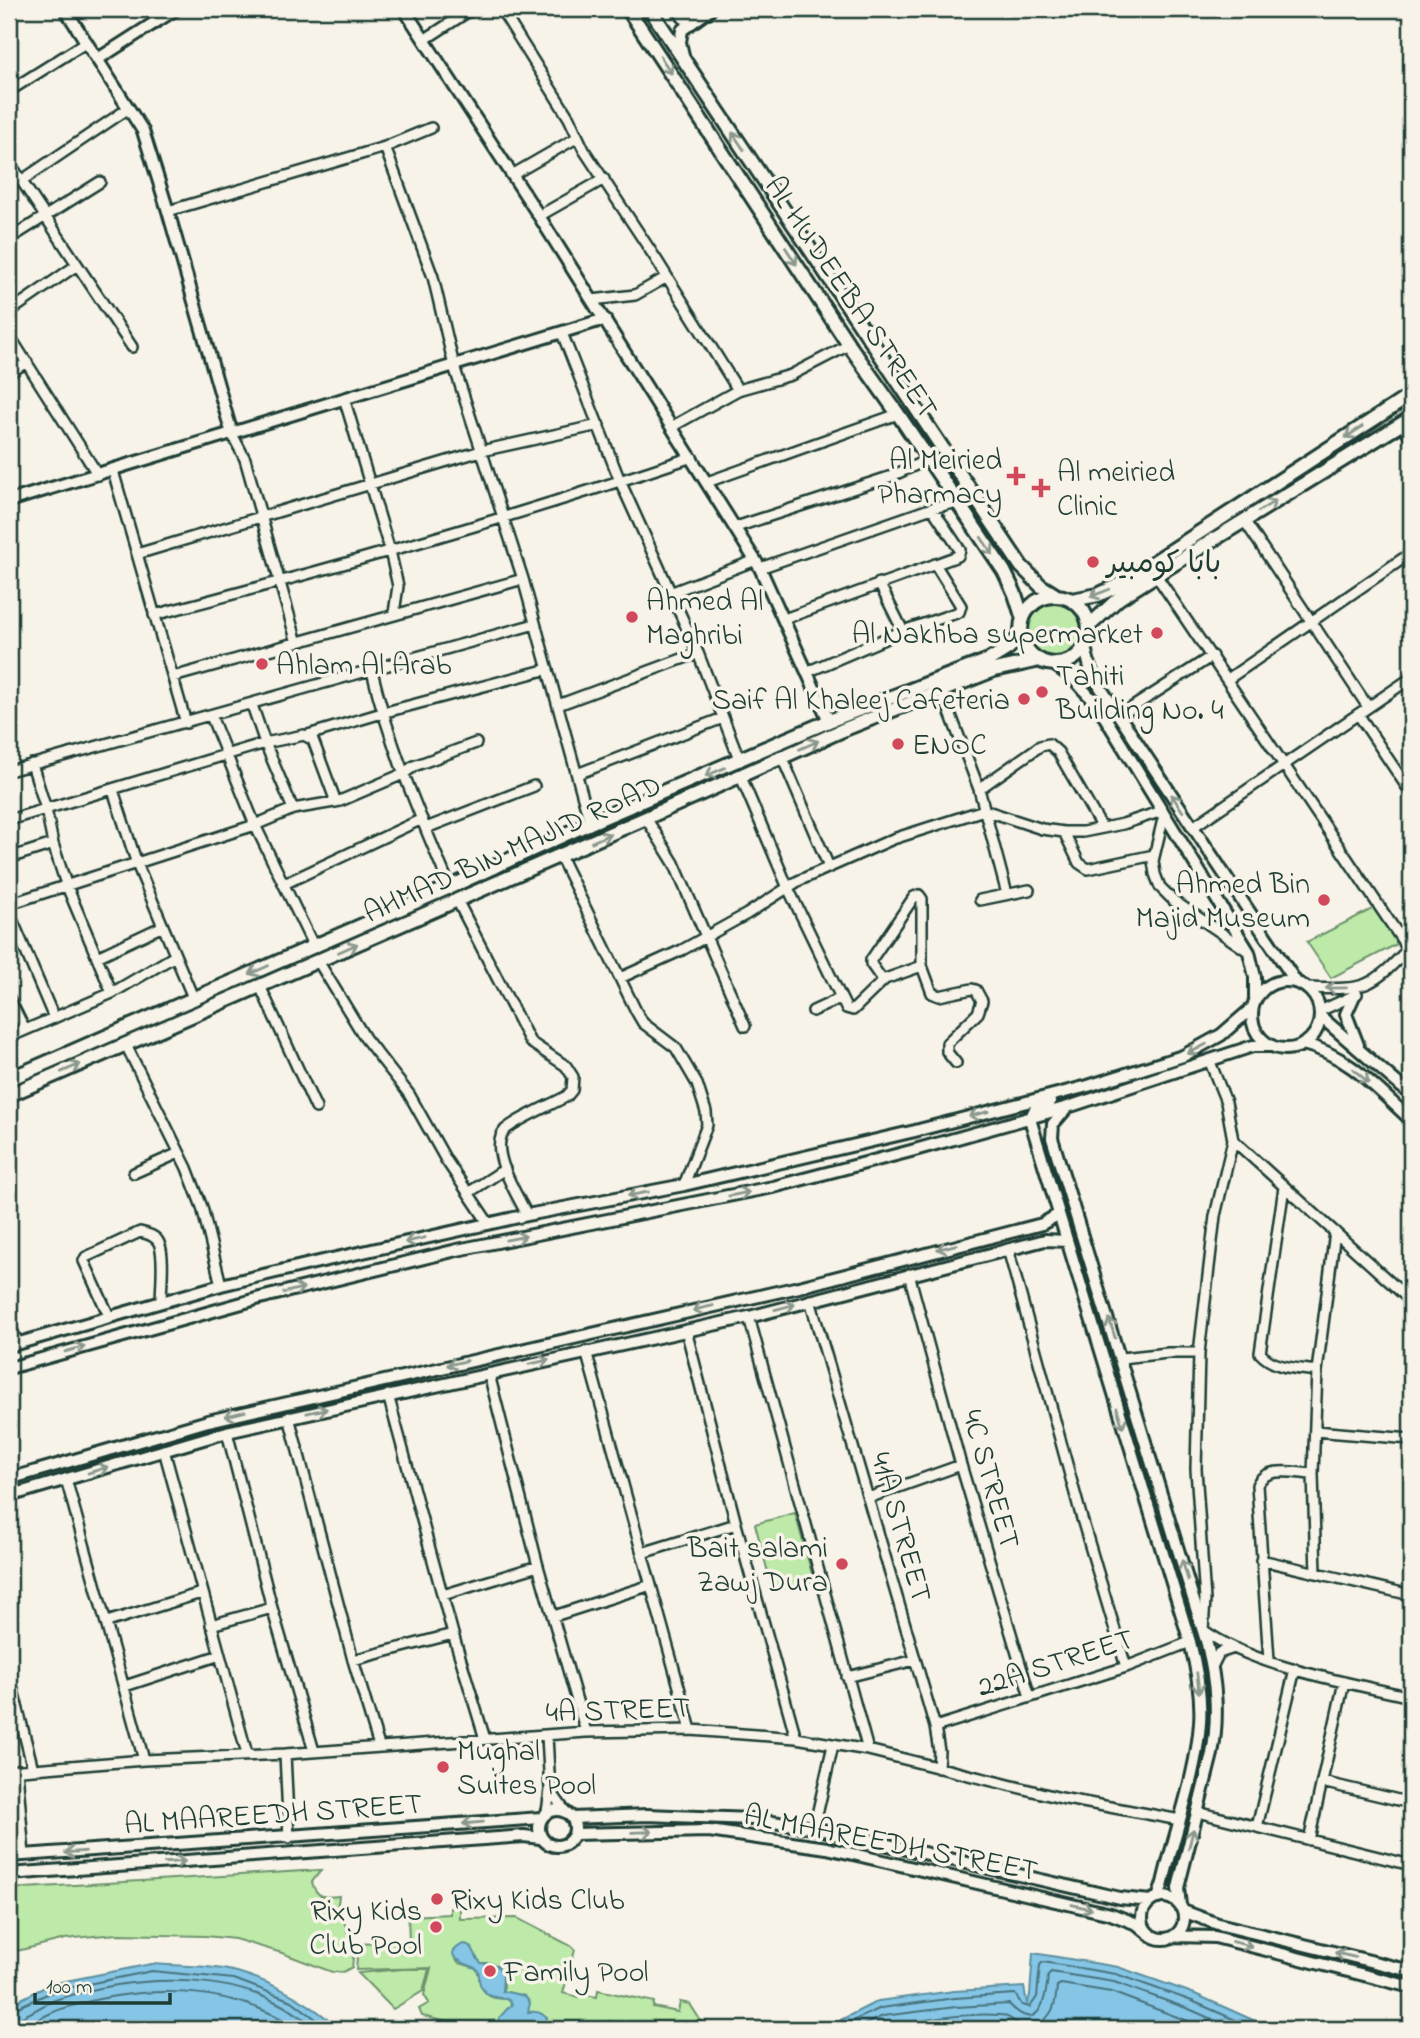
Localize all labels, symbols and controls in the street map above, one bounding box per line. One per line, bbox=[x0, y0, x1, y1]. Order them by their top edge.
one-way arrow bbox=[660, 55, 674, 75]
one-way arrow bbox=[731, 131, 745, 151]
street label: AL HUDEEBA STREET bbox=[752, 168, 947, 429]
one-way arrow bbox=[784, 245, 798, 265]
one-way arrow bbox=[1345, 425, 1364, 440]
place label: Al Meiried Pharmacy bbox=[877, 440, 1002, 518]
place label: Al meiried Clinic bbox=[1057, 452, 1175, 530]
marker: Al Meiried Pharmacy bbox=[1008, 468, 1024, 484]
marker: Al meiried Clinic bbox=[1031, 478, 1051, 498]
one-way arrow bbox=[1257, 499, 1277, 513]
one-way arrow bbox=[980, 535, 994, 555]
place label: بابا كومبير bbox=[1104, 543, 1221, 587]
marker: بابا كومبير bbox=[1085, 554, 1101, 570]
place label: Ahmed Al Maghribi bbox=[646, 581, 763, 659]
one-way arrow bbox=[1090, 588, 1112, 601]
marker: Ahmed Al Maghribi bbox=[624, 609, 640, 625]
place label: Al Nakhba supermarket bbox=[852, 614, 1143, 658]
marker: Al Nakhba supermarket bbox=[1149, 625, 1165, 641]
place label: Ahlam Al Arab bbox=[276, 645, 452, 689]
marker: Ahlam Al Arab bbox=[254, 656, 270, 672]
place label: Tahiti Building No. 4 bbox=[1055, 656, 1224, 734]
place label: Saif Al Khaleej Cafeteria bbox=[712, 680, 1010, 724]
marker: Tahiti Building No. 4 bbox=[1034, 684, 1050, 700]
marker: Saif Al Khaleej Cafeteria bbox=[1016, 691, 1032, 707]
place label: ENOC bbox=[912, 725, 987, 769]
marker: ENOC bbox=[890, 736, 906, 752]
one-way arrow bbox=[798, 738, 819, 751]
street label: AHMAD BIN MAJID ROAD bbox=[357, 765, 669, 936]
one-way arrow bbox=[704, 766, 726, 779]
one-way arrow bbox=[1170, 794, 1184, 813]
one-way arrow bbox=[590, 831, 611, 844]
place label: Ahmed Bin Majid Museum bbox=[1135, 864, 1310, 942]
marker: Ahmed Bin Majid Museum bbox=[1316, 892, 1332, 908]
one-way arrow bbox=[336, 941, 358, 954]
one-way arrow bbox=[249, 964, 270, 977]
one-way arrow bbox=[1325, 981, 1348, 995]
one-way arrow bbox=[1187, 1043, 1207, 1057]
one-way arrow bbox=[60, 1061, 82, 1074]
one-way arrow bbox=[1352, 1068, 1370, 1084]
one-way arrow bbox=[968, 1108, 991, 1121]
one-way arrow bbox=[727, 1186, 750, 1200]
one-way arrow bbox=[627, 1188, 650, 1201]
one-way arrow bbox=[504, 1231, 527, 1245]
one-way arrow bbox=[404, 1234, 427, 1247]
one-way arrow bbox=[936, 1241, 959, 1254]
one-way arrow bbox=[282, 1283, 305, 1296]
one-way arrow bbox=[773, 1300, 796, 1313]
one-way arrow bbox=[692, 1302, 715, 1315]
one-way arrow bbox=[1104, 1318, 1117, 1340]
one-way arrow bbox=[63, 1342, 85, 1355]
one-way arrow bbox=[528, 1355, 550, 1368]
one-way arrow bbox=[446, 1357, 469, 1370]
one-way arrow bbox=[305, 1403, 328, 1417]
street label: 4C STREET bbox=[948, 1405, 1030, 1555]
one-way arrow bbox=[1115, 1407, 1128, 1429]
one-way arrow bbox=[224, 1408, 247, 1421]
street label: 41A STREET bbox=[857, 1448, 942, 1608]
one-way arrow bbox=[86, 1463, 108, 1476]
place label: Bait salami Zawj Dura bbox=[686, 1528, 828, 1606]
marker: Bait salami Zawj Dura bbox=[834, 1556, 850, 1572]
one-way arrow bbox=[1177, 1559, 1190, 1581]
street label: 22A STREET bbox=[972, 1619, 1140, 1711]
one-way arrow bbox=[1192, 1672, 1205, 1694]
street label: 4A STREET bbox=[545, 1687, 691, 1737]
place label: Mughal Suites Pool bbox=[457, 1731, 596, 1809]
marker: Mughal Suites Pool bbox=[435, 1759, 451, 1775]
street label: AL MAAREEDH STREET bbox=[123, 1784, 424, 1848]
street label: AL MAAREEDH STREET bbox=[740, 1795, 1041, 1895]
one-way arrow bbox=[462, 1817, 485, 1830]
one-way arrow bbox=[630, 1825, 653, 1838]
one-way arrow bbox=[1184, 1828, 1198, 1851]
one-way arrow bbox=[64, 1846, 87, 1859]
one-way arrow bbox=[163, 1855, 185, 1868]
place label: Rixy Kids Club bbox=[451, 1880, 625, 1924]
place label: Rixy Kids Club Pool bbox=[309, 1891, 422, 1969]
marker: Rixy Kids Club bbox=[429, 1891, 445, 1907]
one-way arrow bbox=[1070, 1901, 1093, 1914]
marker: Rixy Kids Club Pool bbox=[428, 1919, 444, 1935]
one-way arrow bbox=[1230, 1938, 1253, 1951]
one-way arrow bbox=[1334, 1948, 1357, 1961]
place label: Family Pool bbox=[503, 1952, 648, 1996]
scale bar bbox=[35, 1961, 170, 2005]
marker: Family Pool bbox=[482, 1963, 498, 1979]
text: 100 m bbox=[46, 1973, 92, 2003]

